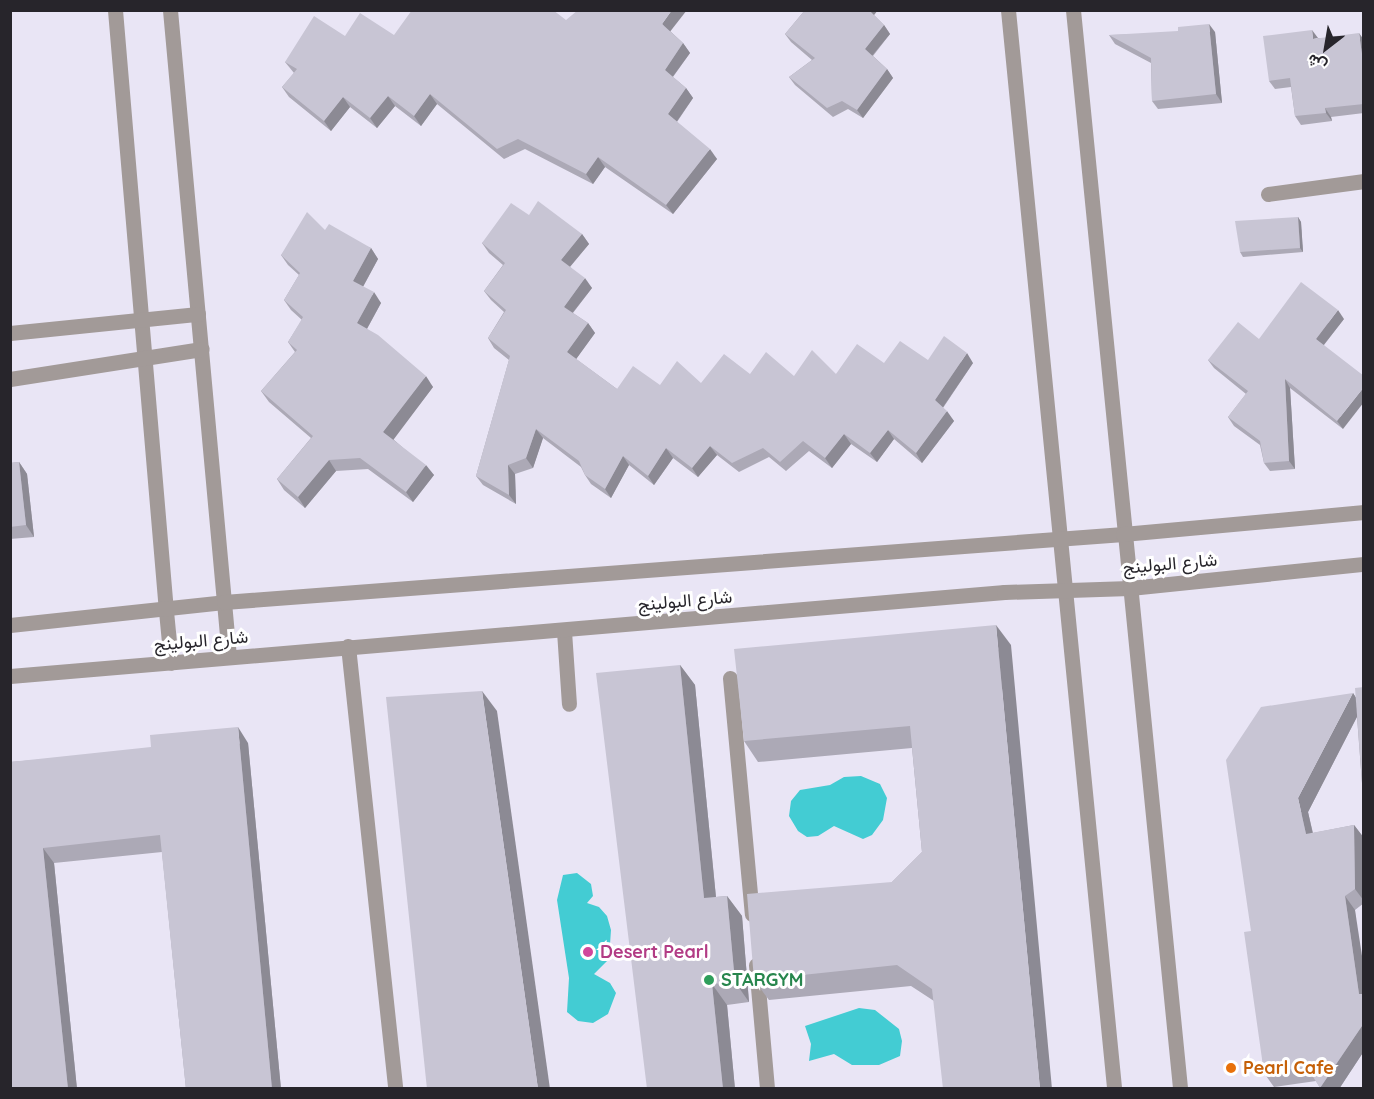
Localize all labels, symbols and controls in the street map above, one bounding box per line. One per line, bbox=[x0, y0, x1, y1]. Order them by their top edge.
north arrow bbox=[1296, 18, 1356, 78]
text: ش bbox=[1303, 50, 1330, 77]
street label: شارع البولينج bbox=[1122, 549, 1218, 579]
street label: شارع البولينج bbox=[637, 586, 733, 616]
street label: شارع البولينج bbox=[153, 626, 249, 656]
place label: Desert Pearl bbox=[600, 941, 708, 963]
marker: Desert Pearl bbox=[581, 945, 595, 959]
place label: STARGYM bbox=[721, 969, 803, 991]
marker: STARGYM bbox=[702, 973, 716, 987]
place label: Pearl Cafe bbox=[1243, 1057, 1334, 1079]
marker: Pearl Cafe bbox=[1224, 1061, 1238, 1075]

